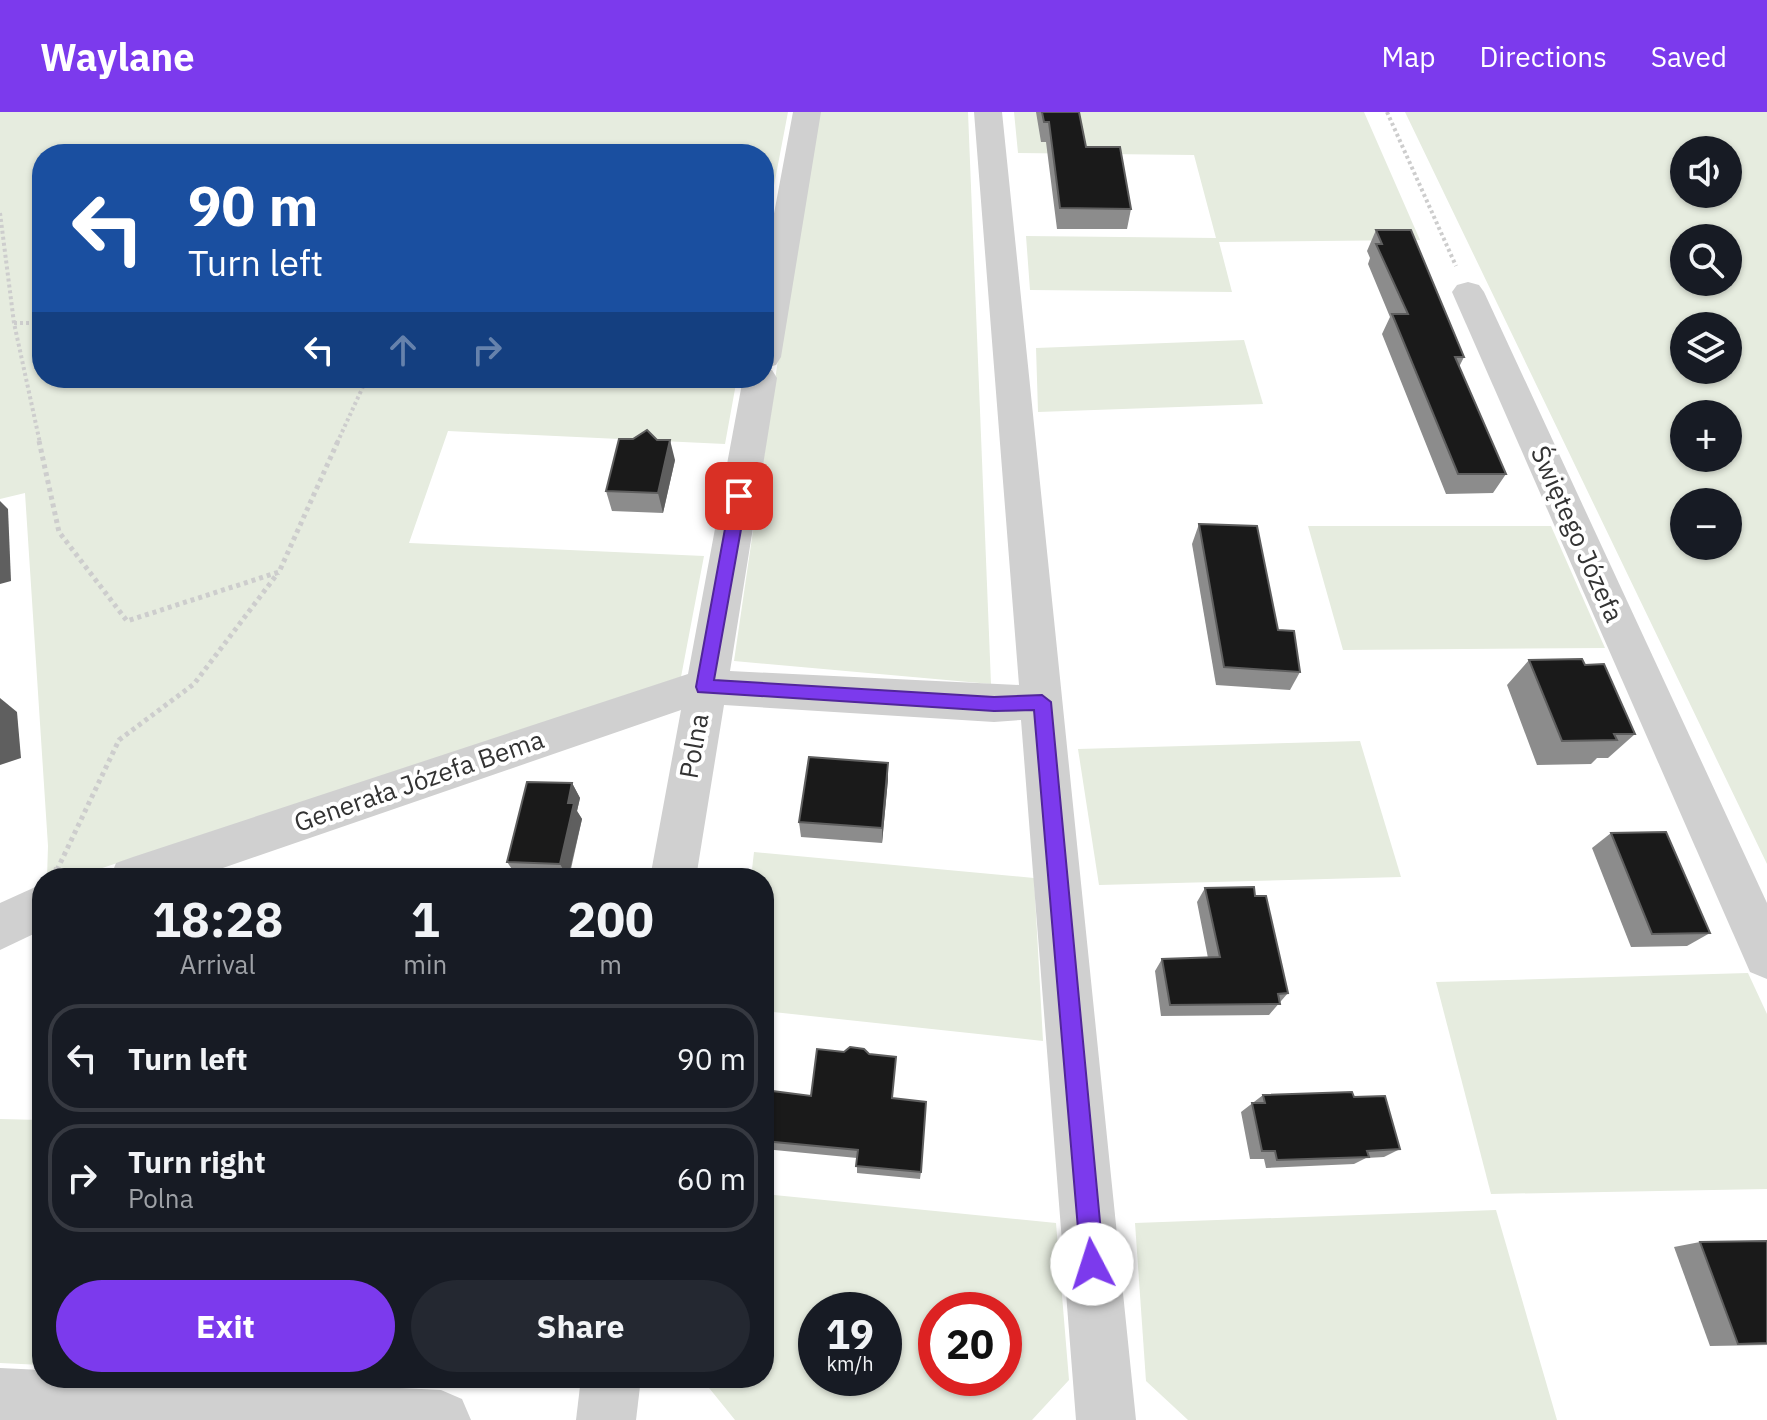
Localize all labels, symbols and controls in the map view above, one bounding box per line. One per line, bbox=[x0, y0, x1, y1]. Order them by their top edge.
text: Waylane bbox=[40, 32, 195, 81]
text: Map bbox=[1381, 38, 1435, 75]
text: Directions bbox=[1479, 38, 1607, 75]
text: Saved bbox=[1651, 38, 1727, 75]
map controls bbox=[1670, 136, 1742, 560]
button: sound bbox=[1670, 136, 1742, 208]
text: 90 m bbox=[188, 169, 318, 241]
icon: left bbox=[56, 176, 160, 280]
button: search bbox=[1670, 224, 1742, 296]
text: Turn left bbox=[188, 239, 323, 286]
button: layers bbox=[1670, 312, 1742, 384]
icon: left bbox=[297, 328, 341, 372]
icon: ahead bbox=[381, 328, 425, 372]
icon: right bbox=[465, 328, 509, 372]
button: + bbox=[1670, 400, 1742, 472]
street label: Świętego Józefa bbox=[1524, 440, 1632, 627]
pin bbox=[705, 462, 773, 530]
icon: arrive bbox=[717, 474, 761, 518]
button: − bbox=[1670, 488, 1742, 560]
street label: Polna bbox=[671, 711, 715, 781]
street label: Generała Józefa Bema bbox=[289, 721, 548, 839]
text: 18:28 bbox=[152, 888, 283, 950]
text: 1 bbox=[411, 888, 440, 950]
text: 200 bbox=[567, 888, 654, 950]
text: Arrival bbox=[180, 947, 256, 981]
text: min bbox=[403, 947, 447, 981]
text: m bbox=[599, 947, 622, 981]
icon: left bbox=[60, 1036, 104, 1080]
text: Turn left bbox=[128, 1039, 247, 1078]
text: 90 m bbox=[677, 1039, 746, 1078]
text: Turn right bbox=[128, 1142, 266, 1181]
icon: right bbox=[60, 1156, 104, 1200]
text: 60 m bbox=[677, 1159, 746, 1198]
text: Polna bbox=[128, 1181, 194, 1215]
position arrow bbox=[1050, 1222, 1134, 1306]
button: Exit bbox=[56, 1280, 395, 1372]
button: Share bbox=[411, 1280, 750, 1372]
speed limit sign: 20 bbox=[918, 1292, 1022, 1396]
text: 19 bbox=[826, 1308, 874, 1360]
text: km/h bbox=[826, 1350, 874, 1377]

